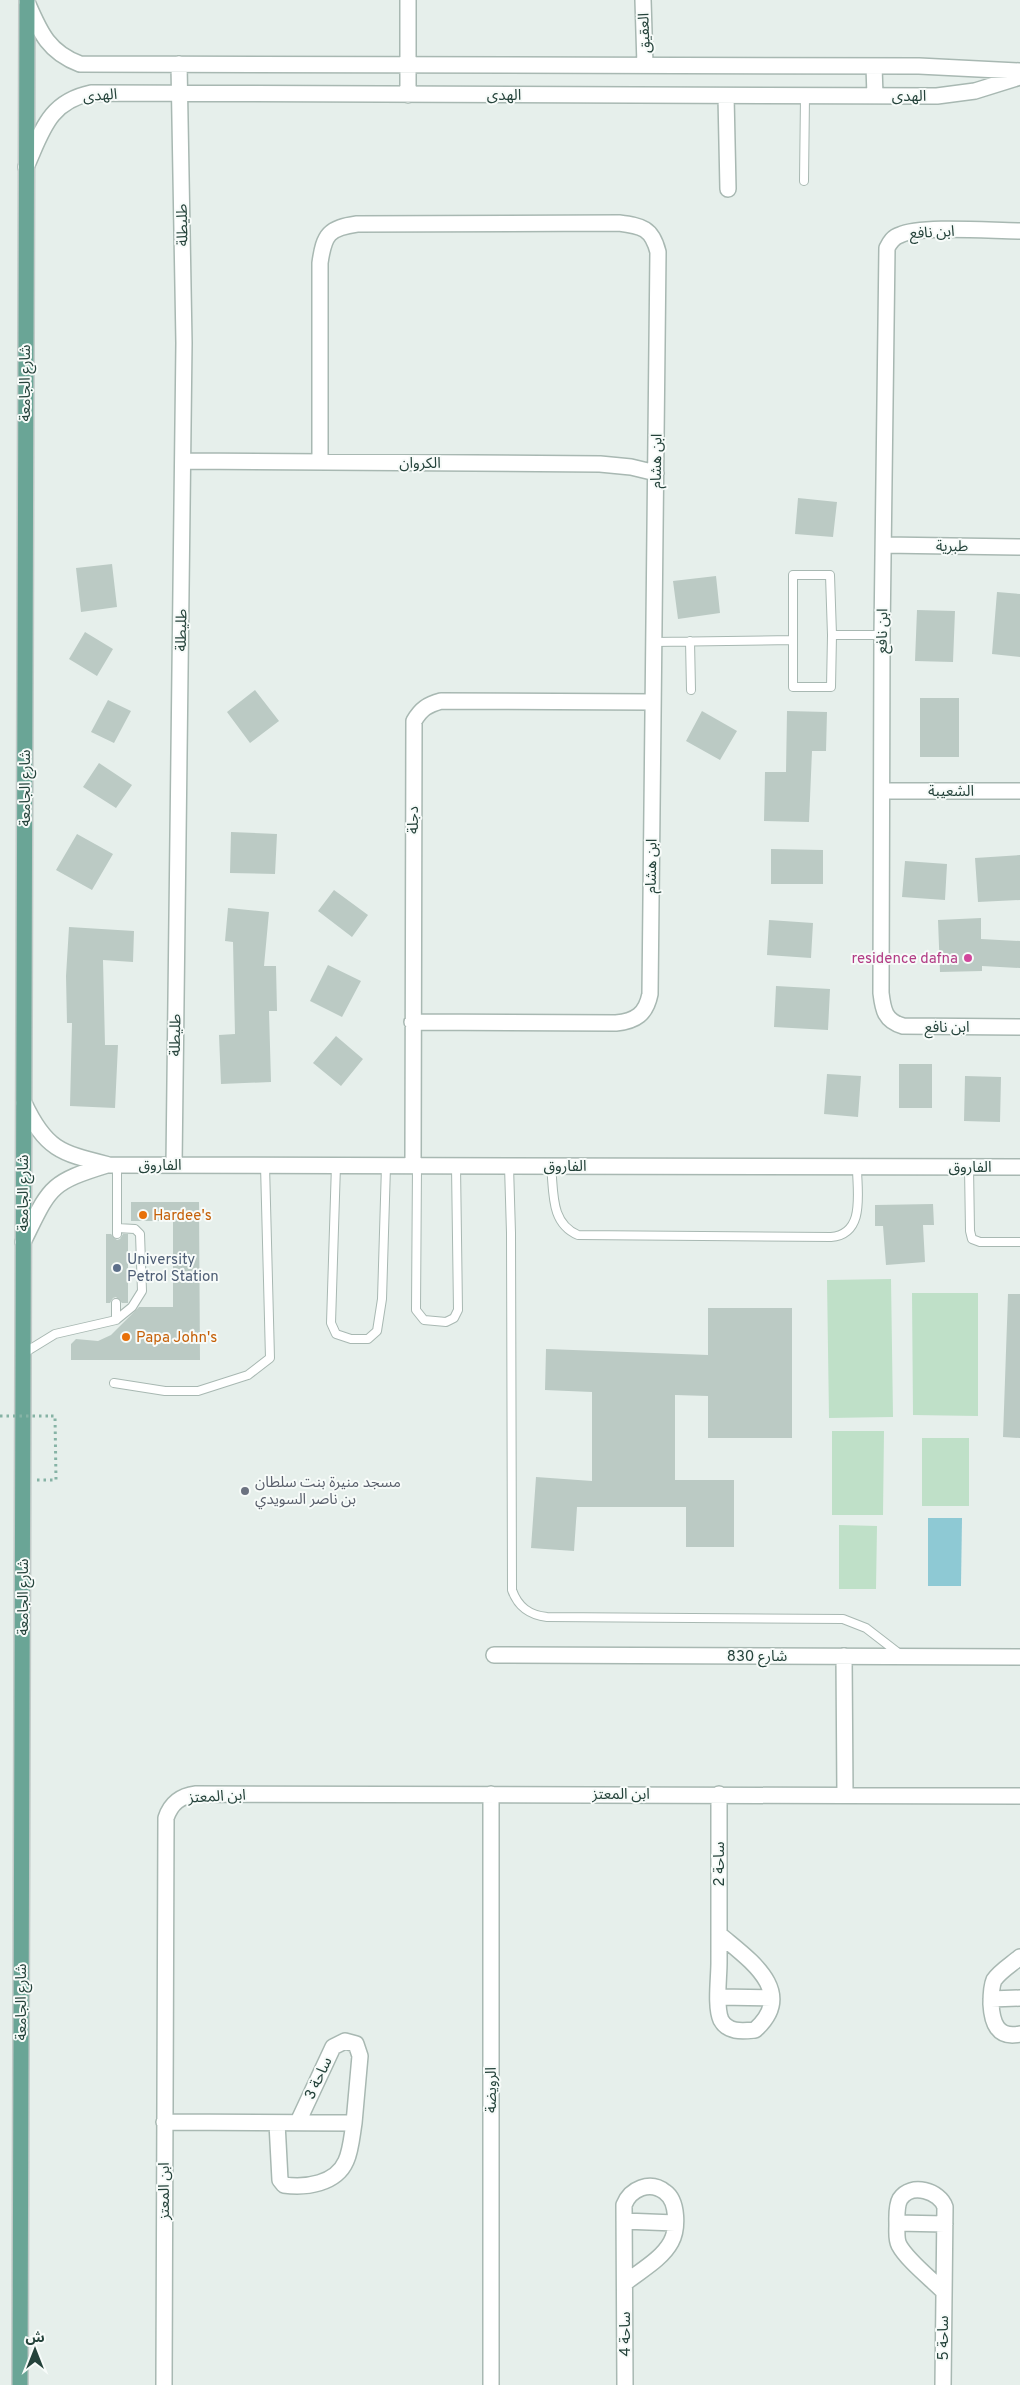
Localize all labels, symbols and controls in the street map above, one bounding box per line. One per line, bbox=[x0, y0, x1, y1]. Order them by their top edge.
street label: العقيق bbox=[635, 12, 656, 53]
street label: الهدى bbox=[82, 86, 118, 107]
street label: الهدى bbox=[487, 87, 521, 106]
street label: الهدى bbox=[892, 88, 926, 107]
street label: طليطلة bbox=[174, 203, 193, 246]
street label: ابن نافع bbox=[909, 223, 955, 245]
street label: شارع الجامعة bbox=[17, 344, 37, 422]
street label: ابن هشام bbox=[648, 433, 667, 489]
street label: الكروان bbox=[399, 455, 441, 474]
street label: طبرية bbox=[936, 538, 968, 557]
street label: ابن نافع bbox=[874, 608, 894, 654]
street label: طليطلة bbox=[173, 609, 192, 652]
street label: شارع الجامعة bbox=[17, 749, 37, 827]
street label: الشعيبة bbox=[928, 783, 974, 802]
street label: دجلة bbox=[405, 806, 424, 834]
street label: ابن هشام bbox=[643, 838, 662, 894]
place label: residence dafna bbox=[852, 950, 958, 969]
marker: residence dafna bbox=[962, 952, 974, 964]
street label: طليطلة bbox=[167, 1014, 186, 1057]
street label: ابن نافع bbox=[924, 1019, 970, 1039]
street label: شارع الجامعة bbox=[15, 1154, 35, 1232]
street label: الفاروق bbox=[138, 1157, 182, 1176]
street label: الفاروق bbox=[543, 1158, 587, 1177]
street label: الفاروق bbox=[948, 1159, 992, 1178]
place label: Hardee's bbox=[153, 1207, 212, 1226]
marker: Hardee's bbox=[137, 1209, 149, 1221]
place label: University Petrol Station bbox=[127, 1251, 219, 1287]
marker: University Petrol Station bbox=[111, 1262, 123, 1274]
place label: Papa John's bbox=[136, 1329, 217, 1348]
marker: Papa John's bbox=[120, 1331, 132, 1343]
place label: مسجد منيرة بنت سلطان بن ناصر السويدي bbox=[255, 1474, 401, 1510]
marker: مسجد منيرة بنت سلطان بن ناصر السويدي bbox=[239, 1485, 251, 1497]
street label: شارع الجامعة bbox=[15, 1558, 35, 1636]
street label: شارع 830 bbox=[727, 1648, 787, 1668]
street label: ابن المعتز bbox=[591, 1786, 650, 1805]
street label: ابن المعتز bbox=[187, 1787, 246, 1809]
street label: ساحة 2 bbox=[711, 1841, 730, 1886]
street label: شارع الجامعة bbox=[13, 1963, 33, 2041]
street label: ساحة 3 bbox=[301, 2054, 338, 2103]
street label: الرويضة bbox=[483, 2067, 502, 2113]
street label: ابن المعتز bbox=[156, 2162, 175, 2221]
street label: ساحة 4 bbox=[617, 2311, 636, 2357]
street label: ساحة 5 bbox=[935, 2315, 954, 2361]
north arrow bbox=[10, 2325, 60, 2375]
text: ش bbox=[25, 2330, 45, 2347]

